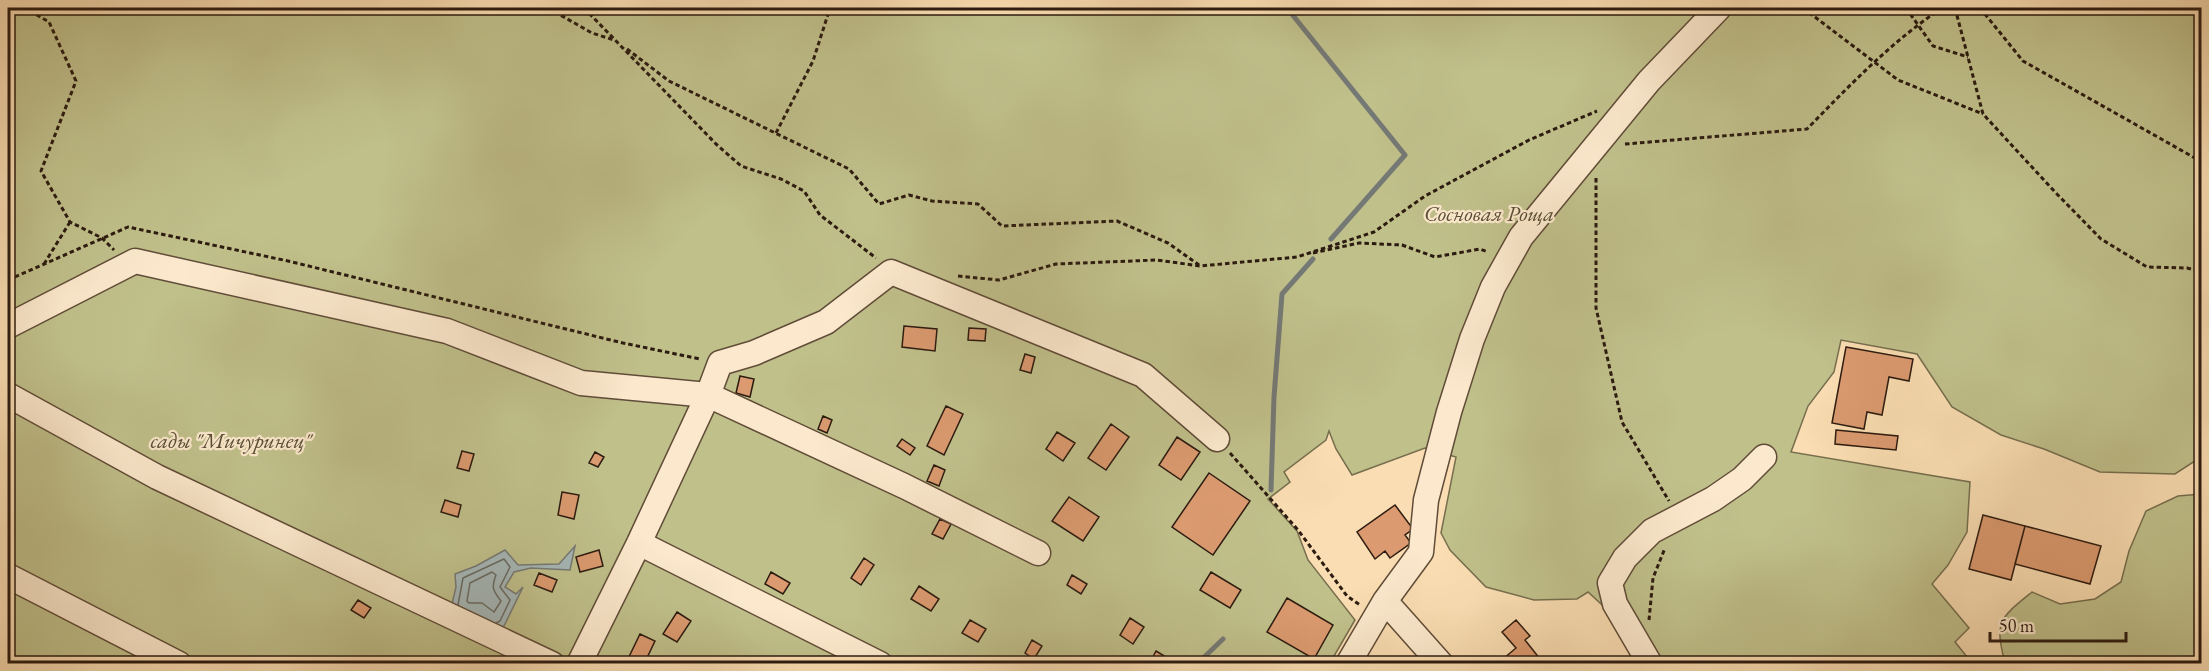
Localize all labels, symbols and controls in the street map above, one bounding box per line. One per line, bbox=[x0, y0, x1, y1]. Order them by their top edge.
park label: Сосновая Роща bbox=[1424, 199, 1554, 228]
park label: сады "Мичуринец" bbox=[150, 426, 314, 455]
scale bar bbox=[1990, 605, 2126, 643]
text: 50 m bbox=[1999, 614, 2034, 637]

